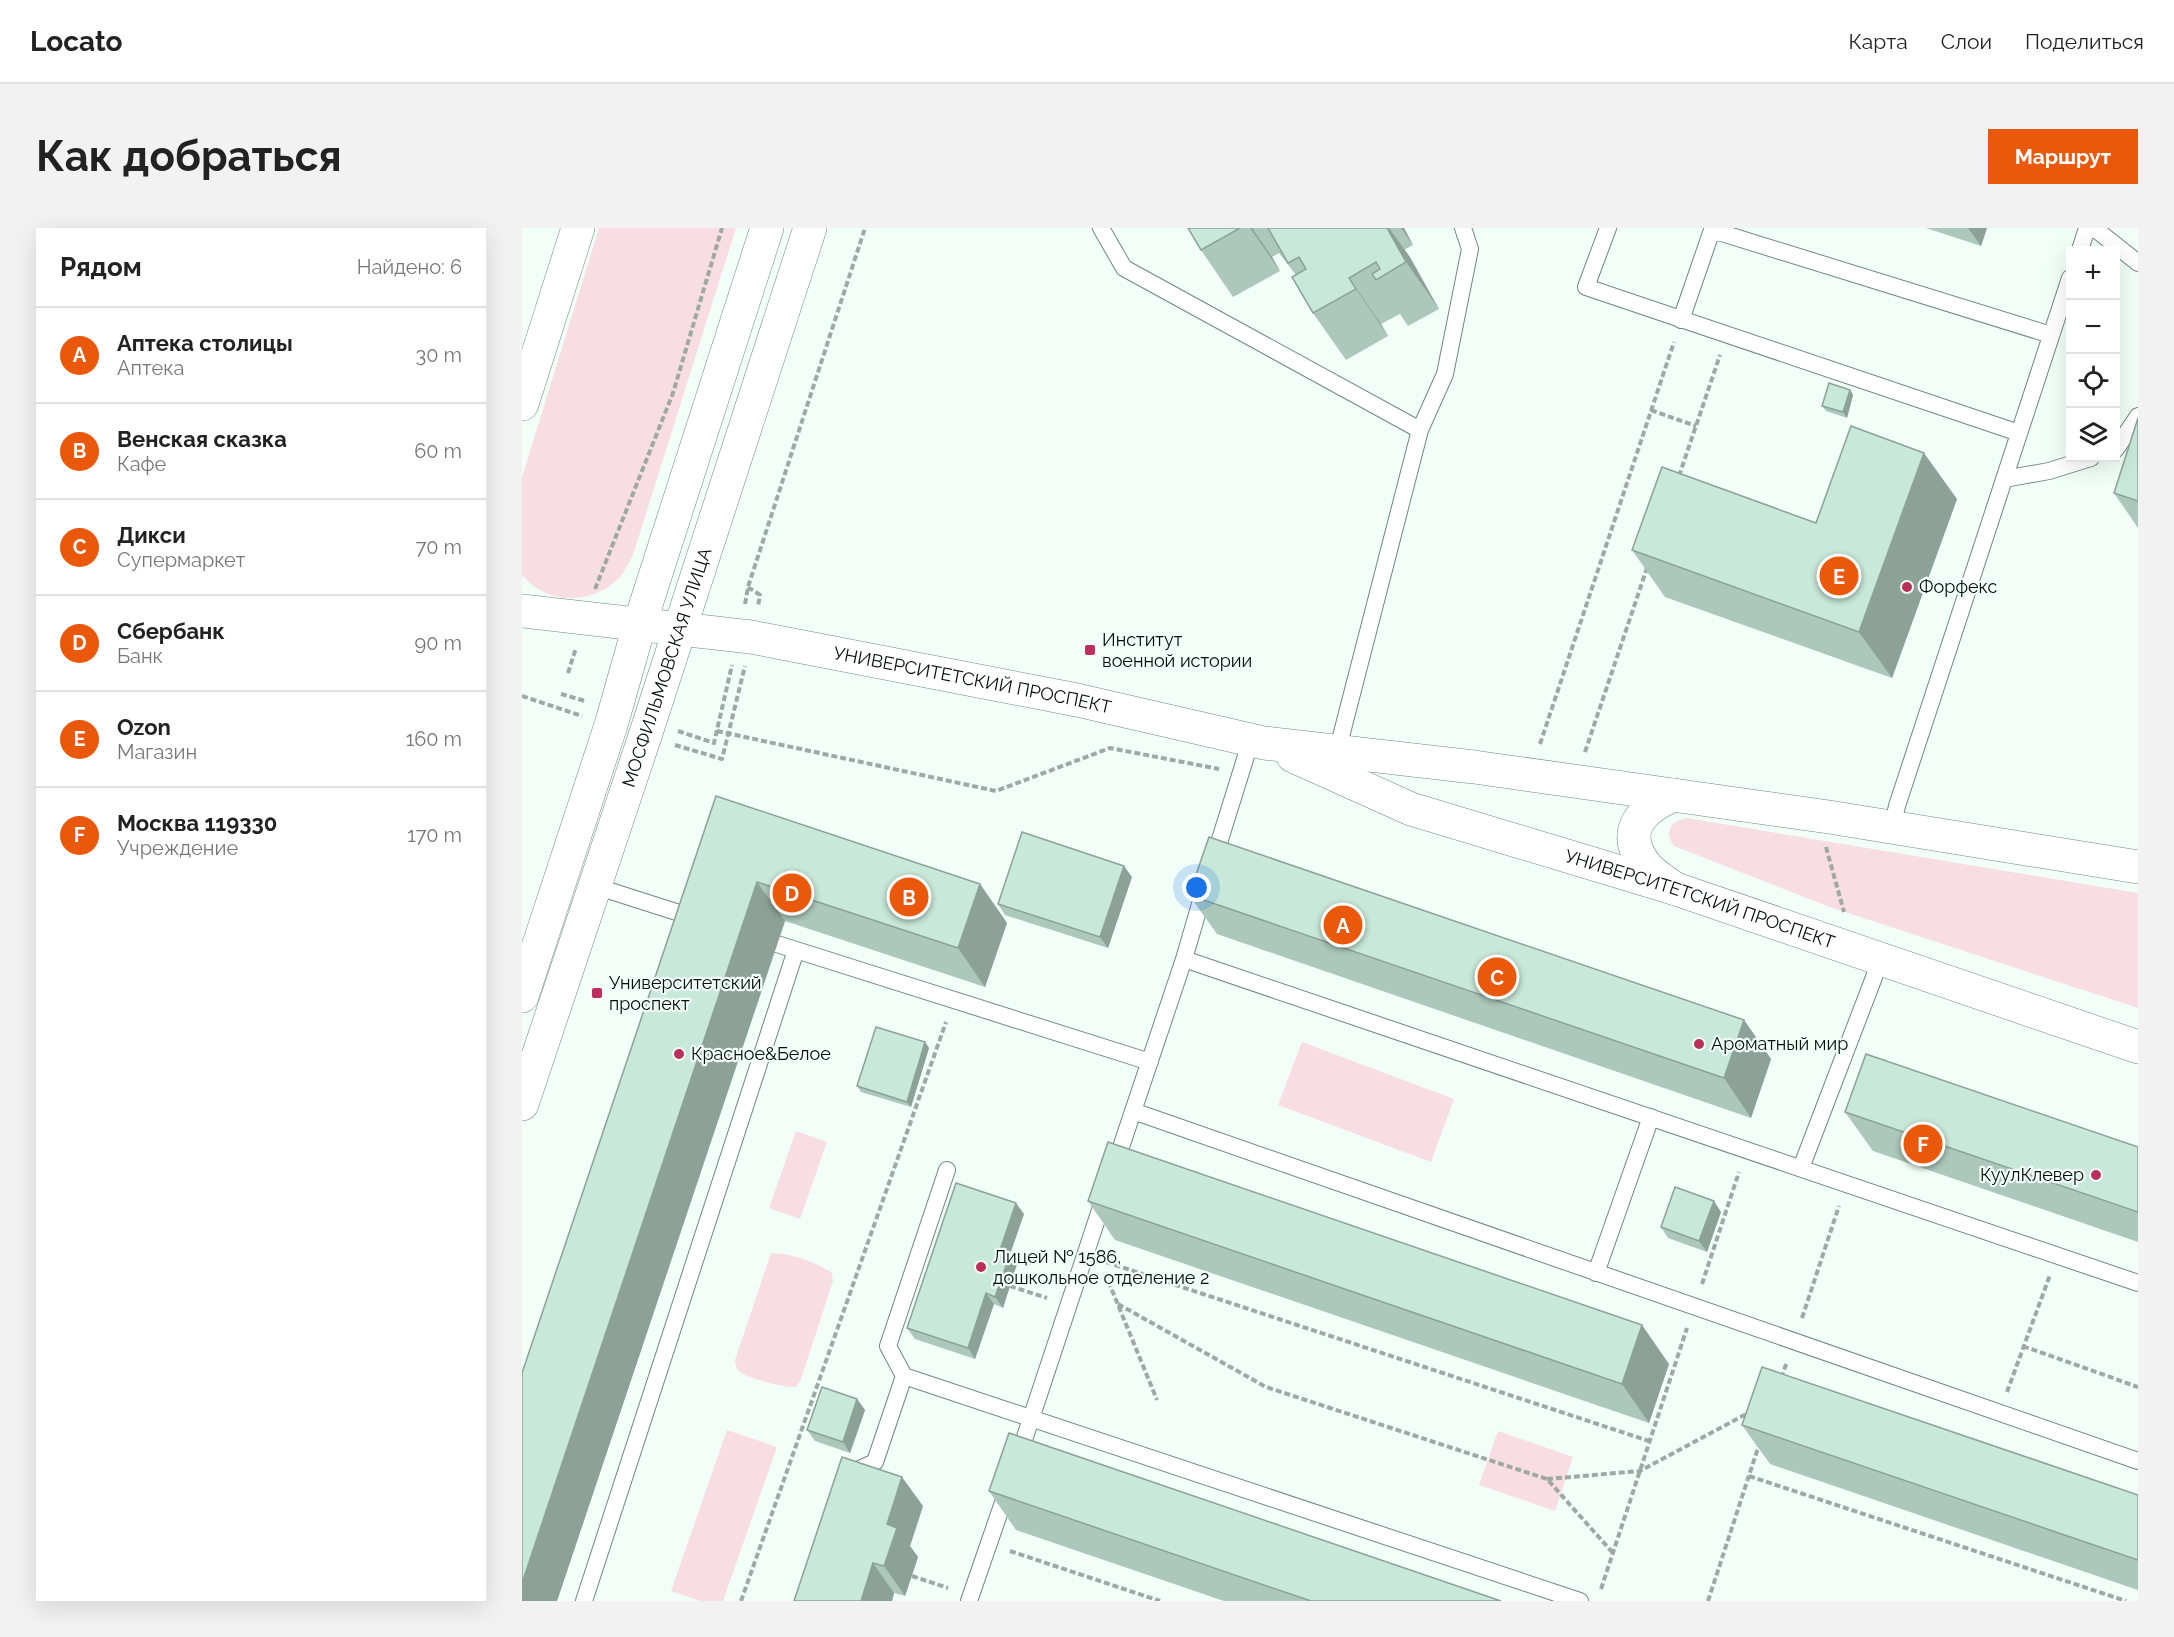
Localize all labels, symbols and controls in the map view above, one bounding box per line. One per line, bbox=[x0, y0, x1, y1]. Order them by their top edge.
text: Locato bbox=[30, 25, 122, 58]
text: Карта bbox=[1849, 29, 1908, 54]
text: Слои bbox=[1941, 29, 1992, 54]
text: Поделиться bbox=[2025, 29, 2144, 54]
button: Маршрут bbox=[1988, 129, 2138, 184]
text: Как добраться bbox=[36, 132, 342, 181]
map controls bbox=[2066, 246, 2120, 462]
button: + bbox=[2066, 246, 2120, 300]
text: Рядом bbox=[60, 252, 142, 282]
text: Найдено: 6 bbox=[357, 255, 462, 279]
button: − bbox=[2066, 300, 2120, 354]
text: Аптека столицы bbox=[117, 330, 293, 356]
text: A bbox=[73, 343, 86, 367]
text: 30 m bbox=[416, 343, 462, 367]
button: locate bbox=[2066, 354, 2120, 408]
text: Аптека bbox=[117, 356, 184, 380]
button: layers bbox=[2066, 408, 2120, 462]
text: Венская сказка bbox=[117, 426, 287, 452]
text: B bbox=[73, 439, 86, 463]
text: 60 m bbox=[414, 439, 462, 463]
text: Кафе bbox=[117, 452, 166, 476]
text: Дикси bbox=[117, 522, 186, 548]
text: C bbox=[73, 535, 86, 559]
text: 70 m bbox=[416, 535, 462, 559]
street label: МОСФИЛЬМОВСКАЯ УЛИЦА bbox=[618, 545, 715, 790]
text: Супермаркет bbox=[117, 548, 245, 572]
pin: E bbox=[1820, 554, 1858, 598]
place label: Форфекс bbox=[1919, 576, 1997, 597]
marker: Форфекс bbox=[1900, 580, 1914, 594]
text: Сбербанк bbox=[117, 618, 225, 644]
place label: Институт военной истории bbox=[1102, 629, 1252, 671]
text: D bbox=[72, 631, 87, 655]
text: 90 m bbox=[415, 631, 462, 655]
street label: УНИВЕРСИТЕТСКИЙ ПРОСПЕКТ bbox=[832, 642, 1113, 718]
marker: Институт военной истории bbox=[1083, 643, 1097, 657]
text: Банк bbox=[117, 644, 163, 668]
text: Ozon bbox=[117, 714, 171, 740]
text: E bbox=[73, 727, 86, 751]
text: 160 m bbox=[406, 727, 462, 751]
text: Магазин bbox=[117, 740, 197, 764]
text: Москва 119330 bbox=[117, 810, 277, 836]
text: F bbox=[74, 823, 85, 847]
text: 170 m bbox=[407, 823, 462, 847]
text: Учреждение bbox=[117, 836, 238, 860]
street label: УНИВЕРСИТЕТСКИЙ ПРОСПЕКТ bbox=[1563, 845, 1838, 953]
pin: D bbox=[772, 870, 812, 916]
your location bbox=[1182, 873, 1211, 902]
pin: B bbox=[890, 874, 928, 920]
pin: A bbox=[1324, 902, 1362, 948]
pin: C bbox=[1478, 954, 1516, 999]
place label: Университетский проспект bbox=[609, 972, 762, 1014]
marker: Университетский проспект bbox=[590, 986, 604, 1000]
place label: Ароматный мир bbox=[1711, 1033, 1848, 1054]
marker: Ароматный мир bbox=[1692, 1037, 1706, 1051]
place label: Красное&Белое bbox=[691, 1043, 831, 1064]
marker: Красное&Белое bbox=[672, 1047, 686, 1061]
pin: F bbox=[1904, 1122, 1942, 1166]
place label: КуулКлевер bbox=[1980, 1164, 2084, 1185]
marker: КуулКлевер bbox=[2089, 1168, 2103, 1182]
place label: Лицей № 1586, дошкольное отделение 2 bbox=[993, 1246, 1209, 1288]
marker: Лицей № 1586, дошкольное отделение 2 bbox=[974, 1260, 988, 1274]

